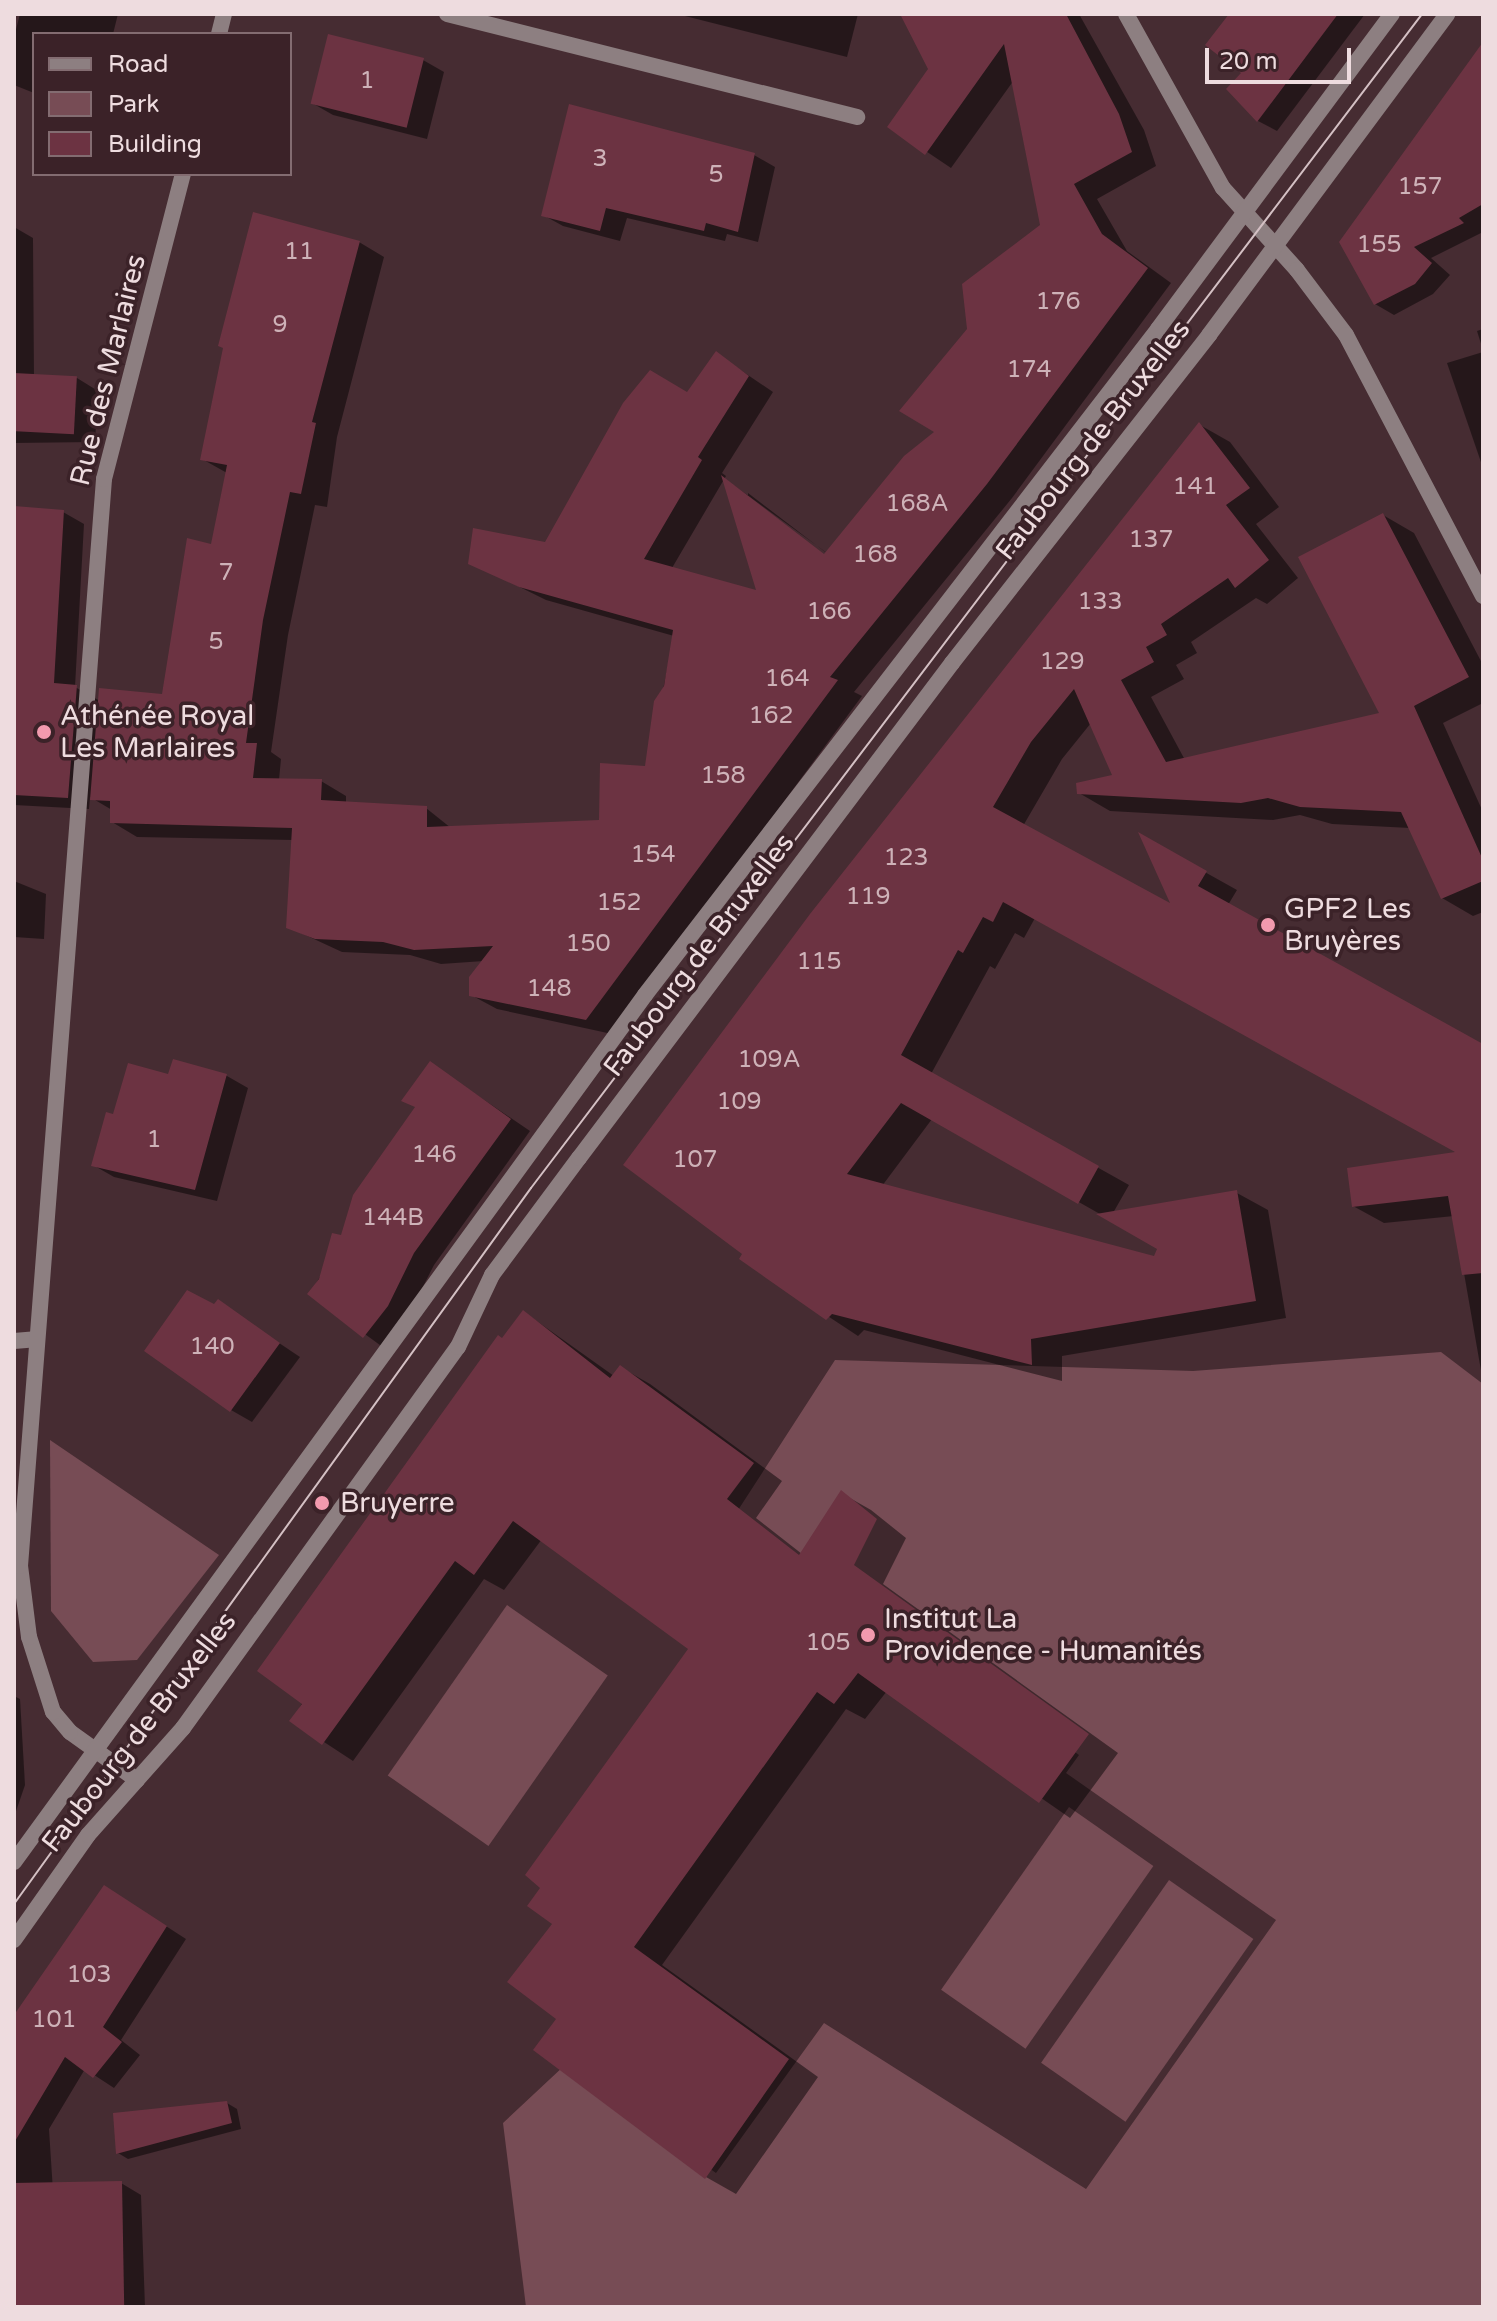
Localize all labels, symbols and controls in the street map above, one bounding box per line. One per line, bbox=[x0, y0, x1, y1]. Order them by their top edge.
legend bbox=[32, 32, 292, 176]
scale bar bbox=[1209, 32, 1355, 82]
text: 20 m bbox=[1219, 47, 1277, 76]
text: Road bbox=[108, 50, 168, 79]
house number: 1 bbox=[359, 67, 375, 95]
text: Park bbox=[108, 90, 159, 119]
text: Building bbox=[108, 130, 202, 159]
house number: 3 bbox=[592, 145, 608, 173]
house number: 5 bbox=[708, 161, 724, 189]
house number: 157 bbox=[1397, 173, 1443, 201]
house number: 155 bbox=[1356, 231, 1402, 259]
house number: 11 bbox=[284, 238, 314, 266]
street label: Rue des Marlaires bbox=[63, 251, 153, 489]
house number: 176 bbox=[1035, 288, 1081, 316]
house number: 9 bbox=[272, 311, 288, 339]
street label: Faubourg de Bruxelles bbox=[989, 313, 1197, 567]
house number: 174 bbox=[1006, 356, 1052, 384]
house number: 141 bbox=[1172, 473, 1218, 501]
house number: 168A bbox=[885, 490, 949, 518]
house number: 137 bbox=[1128, 526, 1174, 554]
house number: 168 bbox=[852, 541, 898, 569]
house number: 7 bbox=[218, 559, 234, 587]
house number: 133 bbox=[1077, 588, 1123, 616]
house number: 166 bbox=[806, 598, 852, 626]
house number: 5 bbox=[208, 628, 224, 656]
house number: 129 bbox=[1039, 648, 1085, 676]
house number: 164 bbox=[764, 665, 810, 693]
place label: Athénée Royal Les Marlaires bbox=[60, 699, 254, 765]
house number: 162 bbox=[748, 702, 794, 730]
marker: Athénée Royal Les Marlaires bbox=[35, 723, 53, 741]
house number: 158 bbox=[700, 762, 746, 790]
street label: Faubourg de Bruxelles bbox=[597, 827, 801, 1083]
house number: 154 bbox=[630, 841, 676, 869]
house number: 123 bbox=[883, 844, 929, 872]
house number: 119 bbox=[845, 883, 891, 911]
house number: 152 bbox=[596, 889, 642, 917]
place label: GPF2 Les Bruyères bbox=[1284, 892, 1411, 958]
marker: GPF2 Les Bruyères bbox=[1259, 916, 1277, 934]
house number: 150 bbox=[565, 930, 611, 958]
house number: 115 bbox=[796, 948, 842, 976]
house number: 148 bbox=[526, 975, 572, 1003]
house number: 109A bbox=[737, 1046, 801, 1074]
house number: 109 bbox=[716, 1088, 762, 1116]
house number: 1 bbox=[146, 1126, 162, 1154]
house number: 146 bbox=[411, 1141, 457, 1169]
house number: 107 bbox=[672, 1146, 718, 1174]
house number: 144B bbox=[362, 1204, 424, 1232]
house number: 140 bbox=[189, 1333, 235, 1361]
place label: Bruyerre bbox=[340, 1486, 455, 1520]
marker: Bruyerre bbox=[311, 1492, 333, 1514]
place label: Institut La Providence - Humanités bbox=[884, 1602, 1202, 1668]
street label: Faubourg de Bruxelles bbox=[35, 1605, 243, 1859]
marker: Institut La Providence - Humanités bbox=[859, 1626, 877, 1644]
house number: 105 bbox=[805, 1629, 851, 1657]
house number: 103 bbox=[66, 1961, 112, 1989]
house number: 101 bbox=[31, 2006, 77, 2034]

